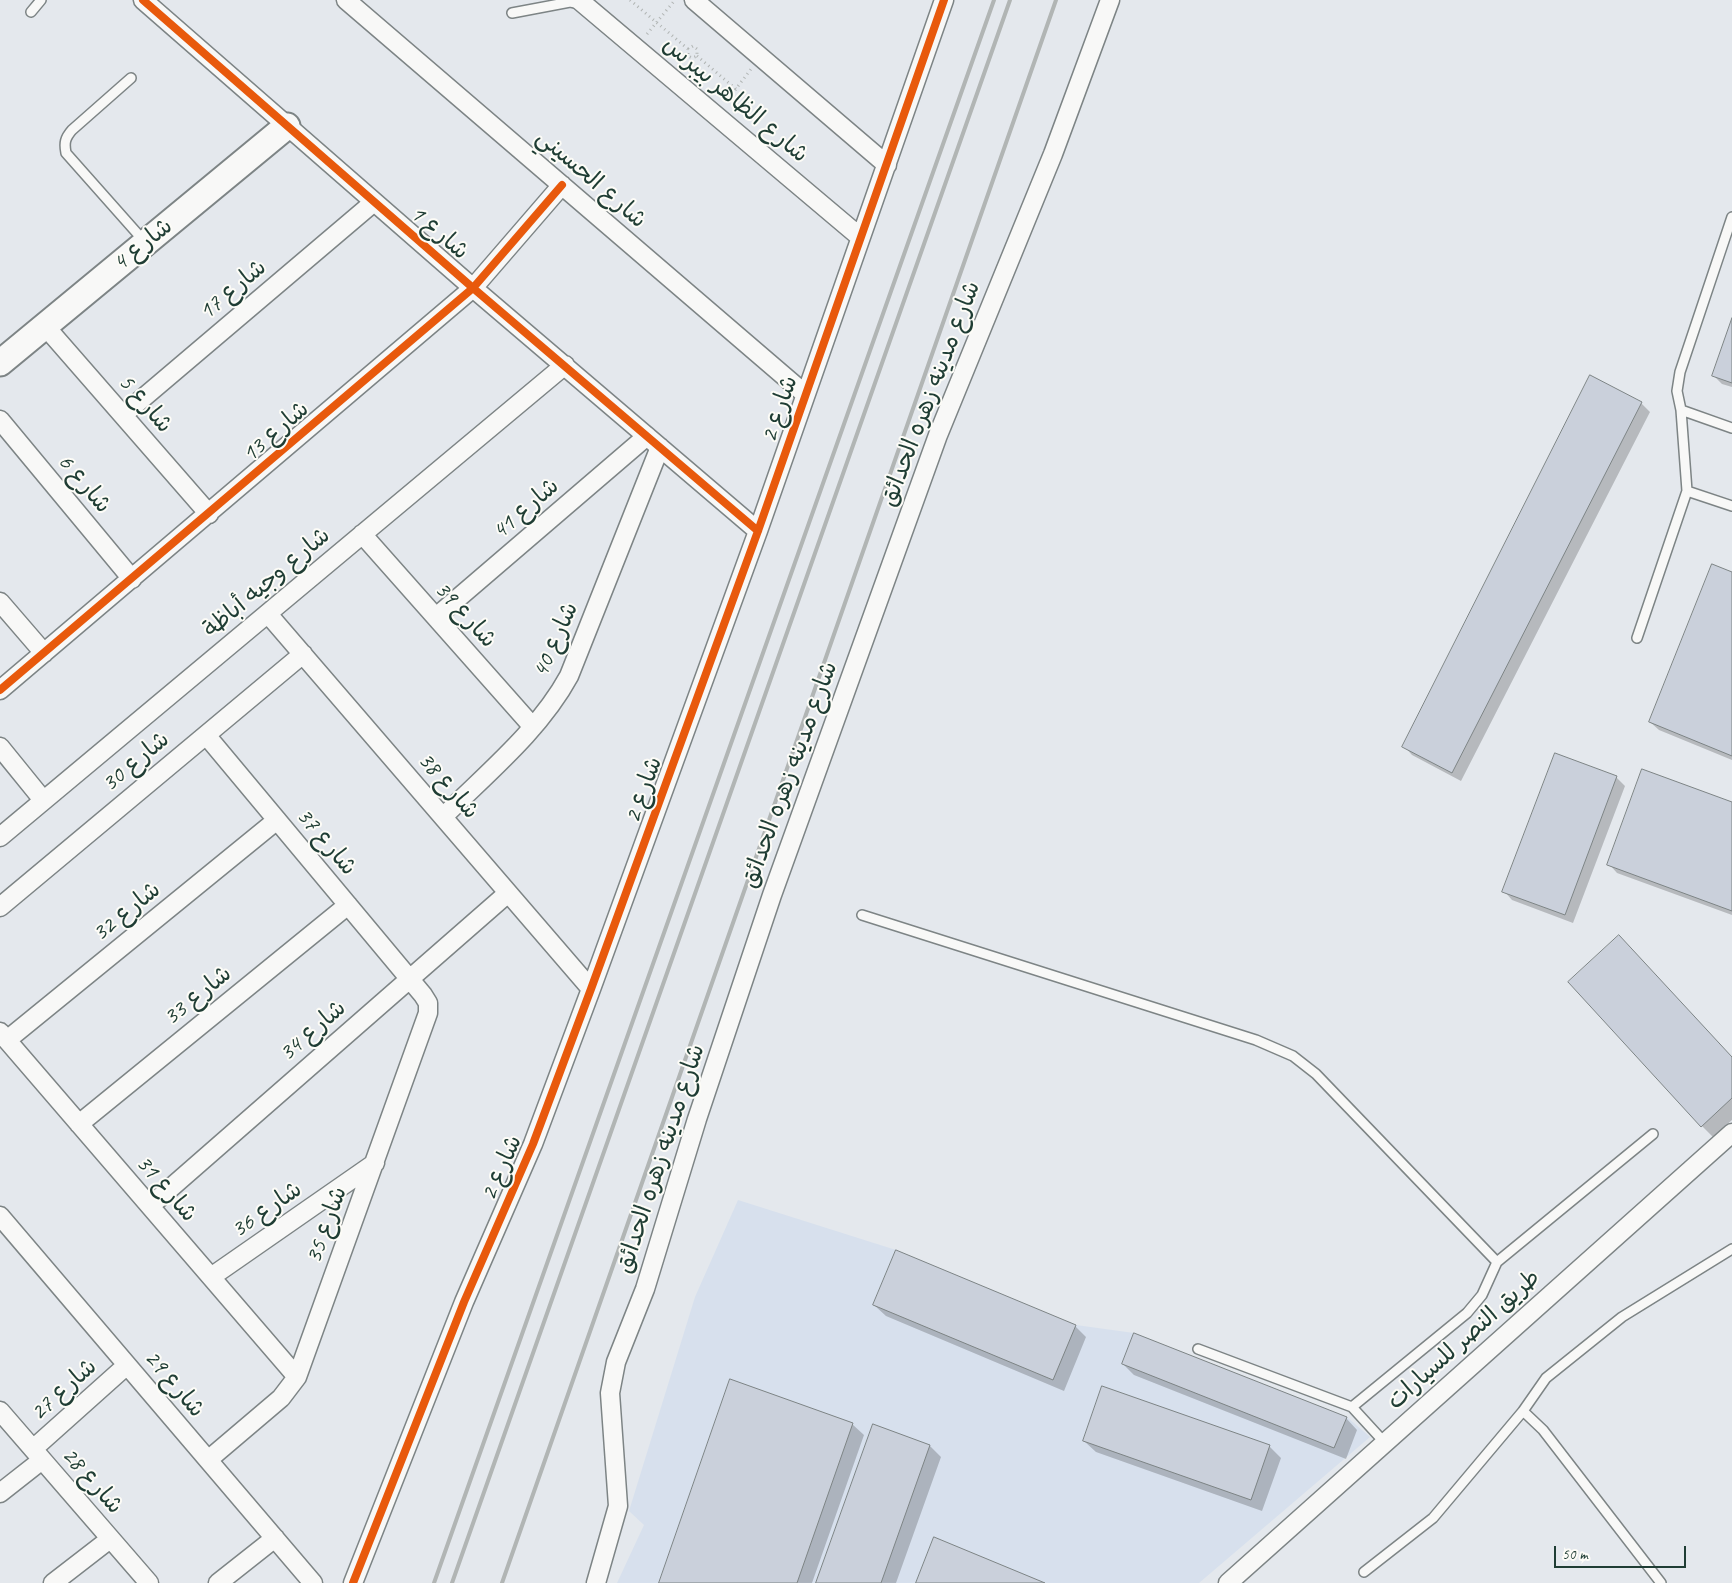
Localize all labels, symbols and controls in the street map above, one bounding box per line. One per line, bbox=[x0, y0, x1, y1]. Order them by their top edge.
street label: شارع الظاهر بيبرس bbox=[656, 31, 814, 169]
street label: شارع الحسيني bbox=[530, 123, 652, 235]
street label: شارع 1 bbox=[404, 200, 474, 266]
street label: شارع 4 bbox=[107, 212, 179, 278]
street label: شارع 17 bbox=[193, 253, 273, 327]
street label: شارع مدينه زهره الحدائق bbox=[875, 277, 987, 511]
street label: شارع 5 bbox=[112, 369, 178, 439]
street label: شارع 2 bbox=[755, 372, 805, 446]
street label: شارع 13 bbox=[237, 395, 315, 469]
street label: شارع 6 bbox=[51, 448, 117, 520]
street label: شارع 41 bbox=[487, 472, 565, 546]
street label: شارع وجيه أباظة bbox=[198, 521, 336, 645]
street label: شارع 39 bbox=[428, 576, 502, 654]
street label: شارع 40 bbox=[527, 598, 585, 682]
street label: شارع مدينه زهره الحدائق bbox=[736, 658, 844, 892]
street label: شارع 30 bbox=[96, 725, 176, 799]
street label: شارع 38 bbox=[411, 747, 485, 825]
street label: شارع 2 bbox=[619, 753, 669, 827]
street label: شارع 37 bbox=[289, 802, 363, 882]
street label: شارع 32 bbox=[87, 876, 167, 948]
street label: شارع 33 bbox=[158, 960, 238, 1032]
street label: شارع 34 bbox=[274, 994, 352, 1068]
street label: شارع مدينه زهره الحدائق bbox=[610, 1041, 712, 1277]
street label: شارع 2 bbox=[475, 1131, 529, 1205]
street label: شارع 31 bbox=[129, 1150, 203, 1228]
street label: شارع 36 bbox=[226, 1175, 308, 1245]
street label: شارع 35 bbox=[300, 1183, 354, 1267]
street label: طريق النصر للسيارات bbox=[1382, 1264, 1546, 1416]
street label: شارع 29 bbox=[137, 1344, 211, 1424]
street label: شارع 27 bbox=[25, 1353, 103, 1427]
street label: شارع 28 bbox=[55, 1442, 129, 1520]
scale bar bbox=[1557, 1536, 1690, 1568]
text: 50 m bbox=[1562, 1545, 1588, 1564]

